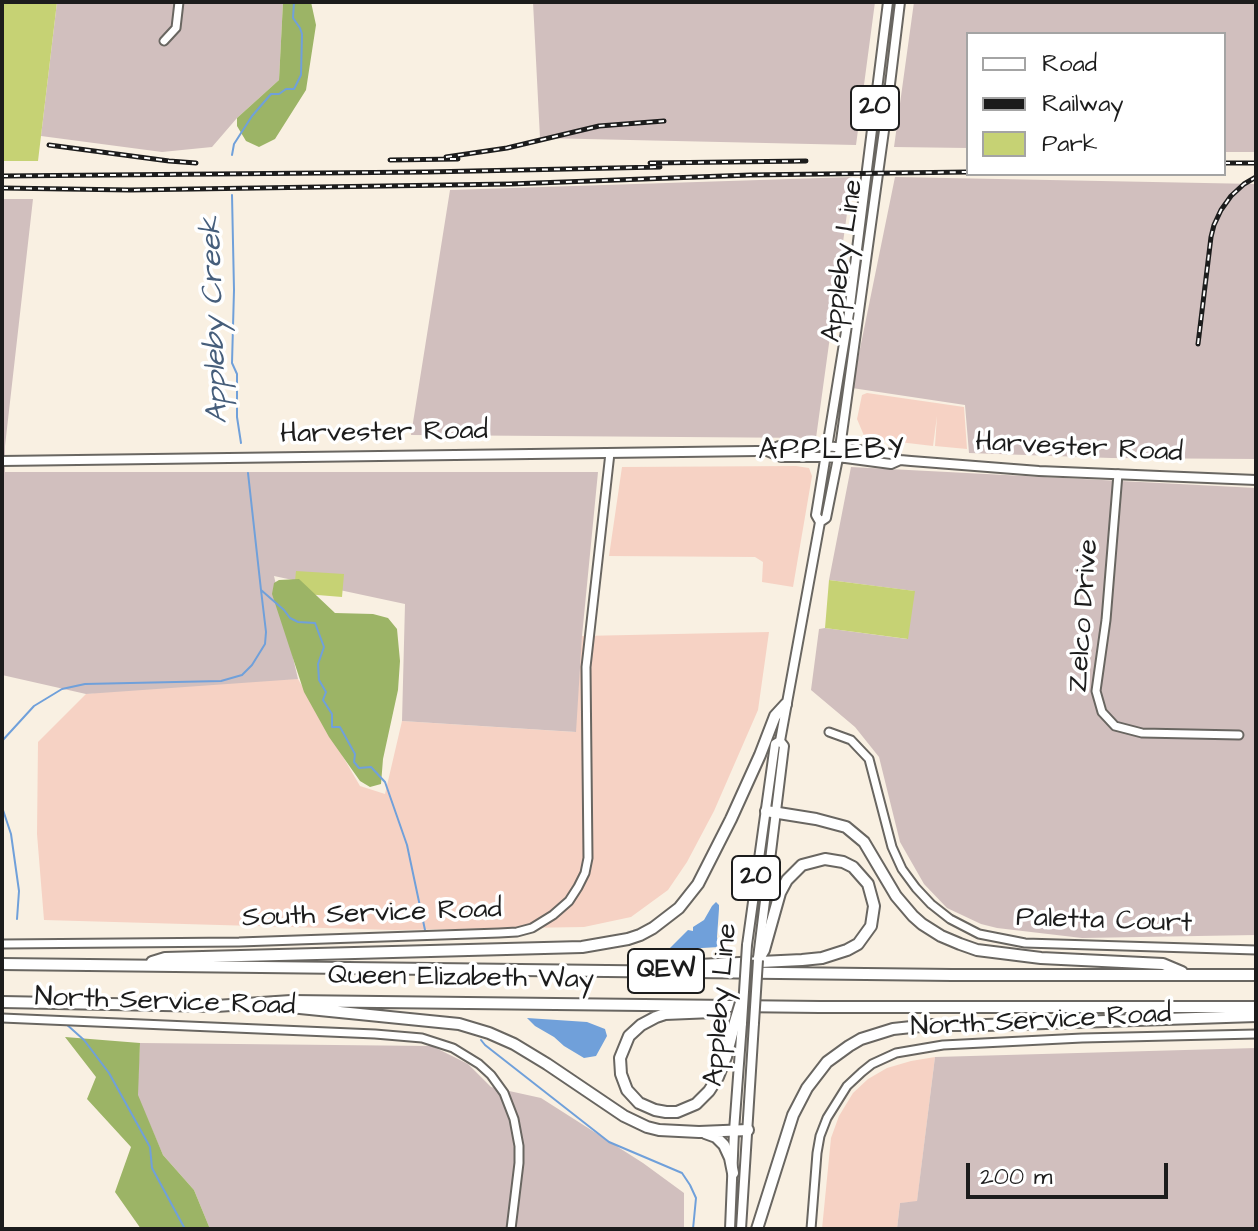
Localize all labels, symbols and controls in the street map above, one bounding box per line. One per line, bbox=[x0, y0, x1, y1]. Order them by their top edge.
legend bbox=[966, 32, 1226, 176]
text: Road bbox=[1042, 47, 1097, 81]
road number: 20 bbox=[851, 86, 899, 130]
text: Railway bbox=[1042, 87, 1124, 121]
text: Park bbox=[1042, 127, 1098, 161]
street label: Appleby Line bbox=[816, 178, 872, 344]
water label: Appleby Creek bbox=[194, 216, 238, 424]
street label: Harvester Road bbox=[280, 415, 488, 453]
street label: Harvester Road bbox=[974, 427, 1184, 471]
district label: APPLEBY bbox=[758, 434, 906, 470]
street label: Zelco Drive bbox=[1063, 538, 1107, 694]
road number: 20 bbox=[732, 856, 780, 900]
street label: South Service Road bbox=[241, 894, 503, 936]
street label: Paletta Court bbox=[1015, 902, 1193, 942]
street label: Appleby Line bbox=[698, 922, 746, 1088]
road number: QEW bbox=[628, 949, 704, 993]
street label: Queen Elizabeth Way bbox=[328, 960, 594, 998]
street label: North Service Road bbox=[34, 982, 296, 1024]
street label: North Service Road bbox=[910, 998, 1172, 1046]
scale bar bbox=[970, 1147, 1172, 1197]
text: 200 m bbox=[980, 1160, 1052, 1194]

